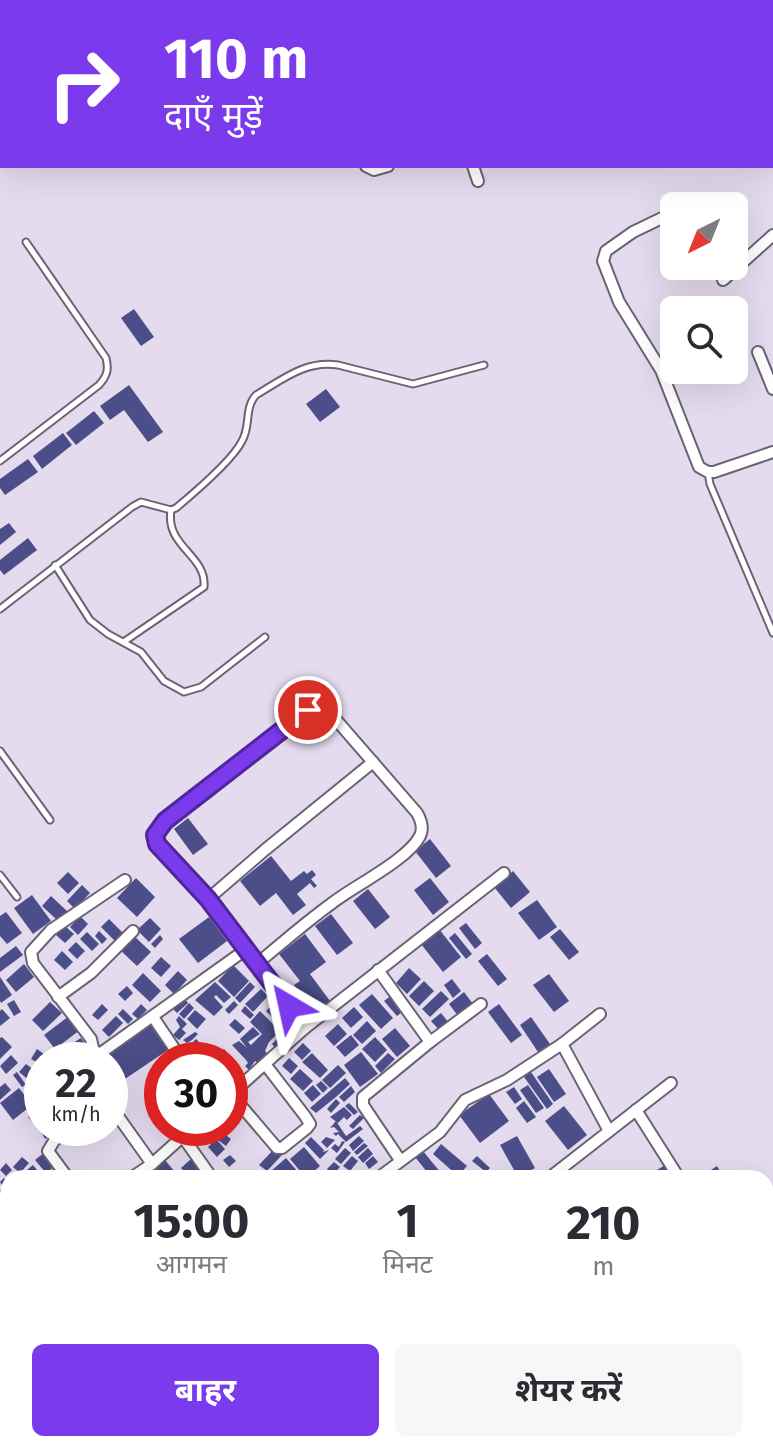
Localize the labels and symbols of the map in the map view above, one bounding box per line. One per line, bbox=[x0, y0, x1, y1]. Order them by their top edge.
north arrow bbox=[660, 192, 748, 280]
pin bbox=[274, 676, 342, 744]
position arrow bbox=[247, 964, 331, 1048]
speed limit sign: 30 bbox=[144, 1042, 248, 1146]

